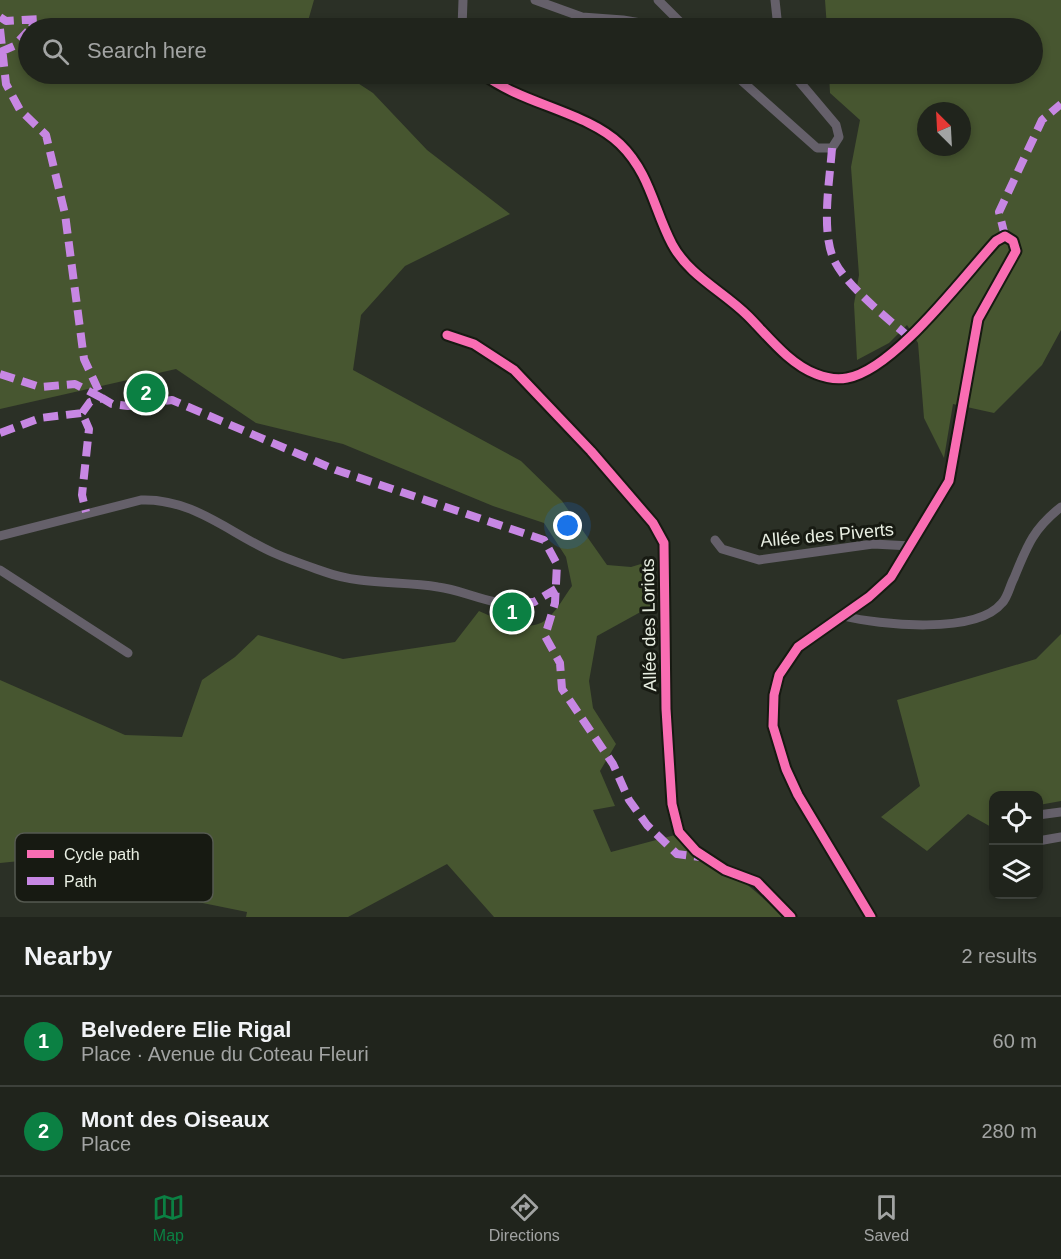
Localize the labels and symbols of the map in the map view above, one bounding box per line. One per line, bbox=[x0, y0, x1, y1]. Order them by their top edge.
north arrow bbox=[917, 102, 971, 156]
pin: 2 bbox=[126, 370, 166, 416]
your location bbox=[553, 511, 582, 540]
street label: Allée des Piverts bbox=[759, 519, 895, 551]
street label: Allée des Loriots bbox=[638, 558, 660, 692]
pin: 1 bbox=[492, 590, 532, 634]
legend bbox=[15, 833, 213, 902]
text: Cycle path bbox=[64, 846, 140, 863]
text: Path bbox=[64, 873, 97, 890]

